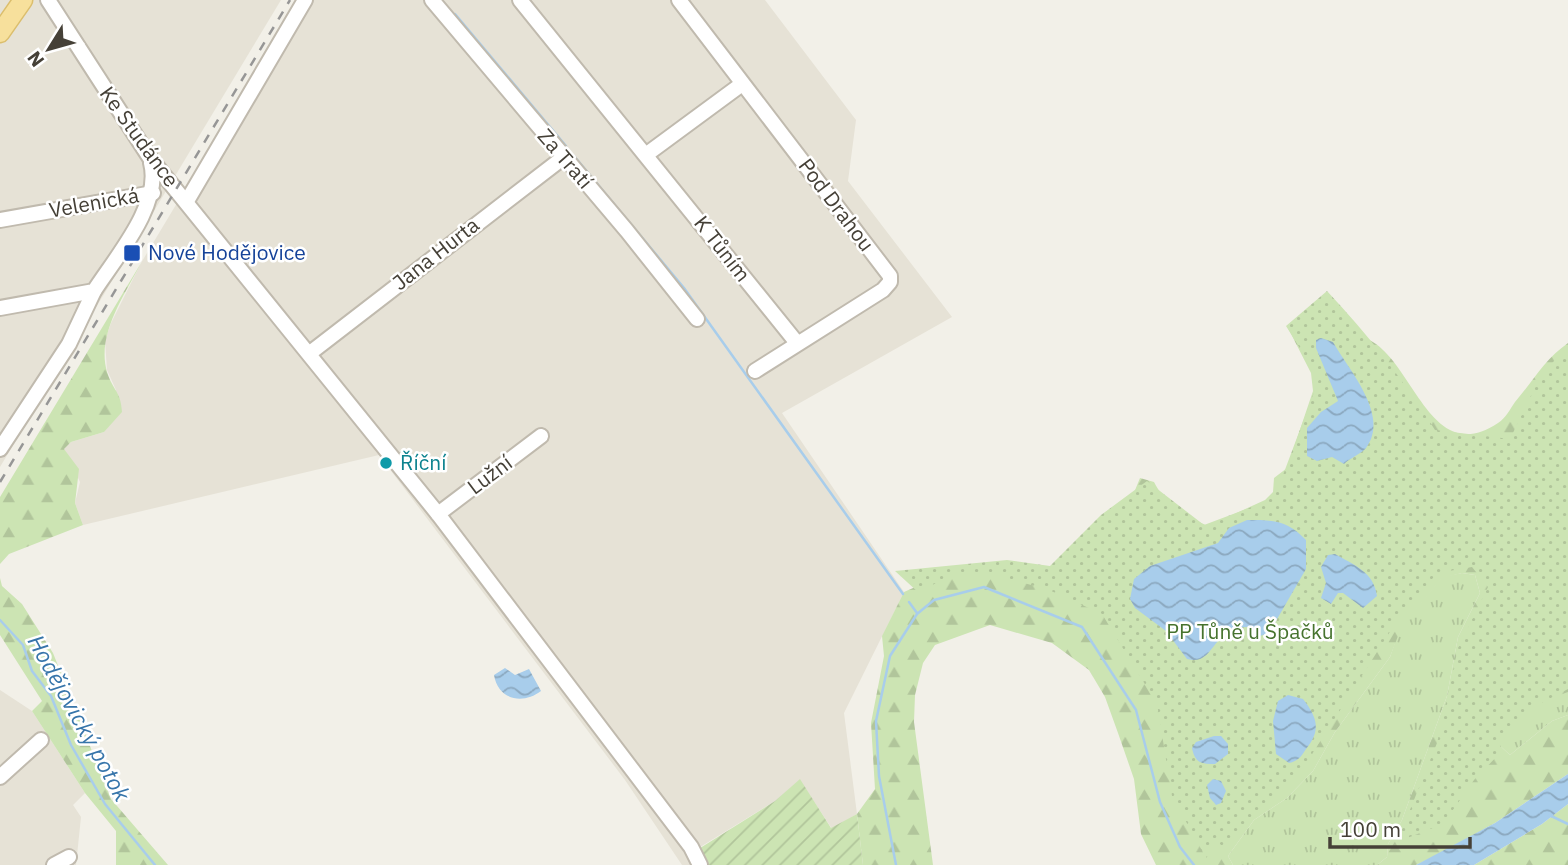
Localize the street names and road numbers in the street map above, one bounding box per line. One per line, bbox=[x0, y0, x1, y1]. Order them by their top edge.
street label: Ke Studánce bbox=[94, 80, 186, 192]
street label: Za Tratí bbox=[532, 122, 600, 194]
street label: Pod Drahou bbox=[793, 152, 881, 257]
street label: Velenická bbox=[47, 180, 141, 224]
street label: Jana Hurta bbox=[386, 210, 485, 296]
street label: K Tůním bbox=[688, 210, 757, 287]
street label: Lužní bbox=[461, 448, 517, 500]

